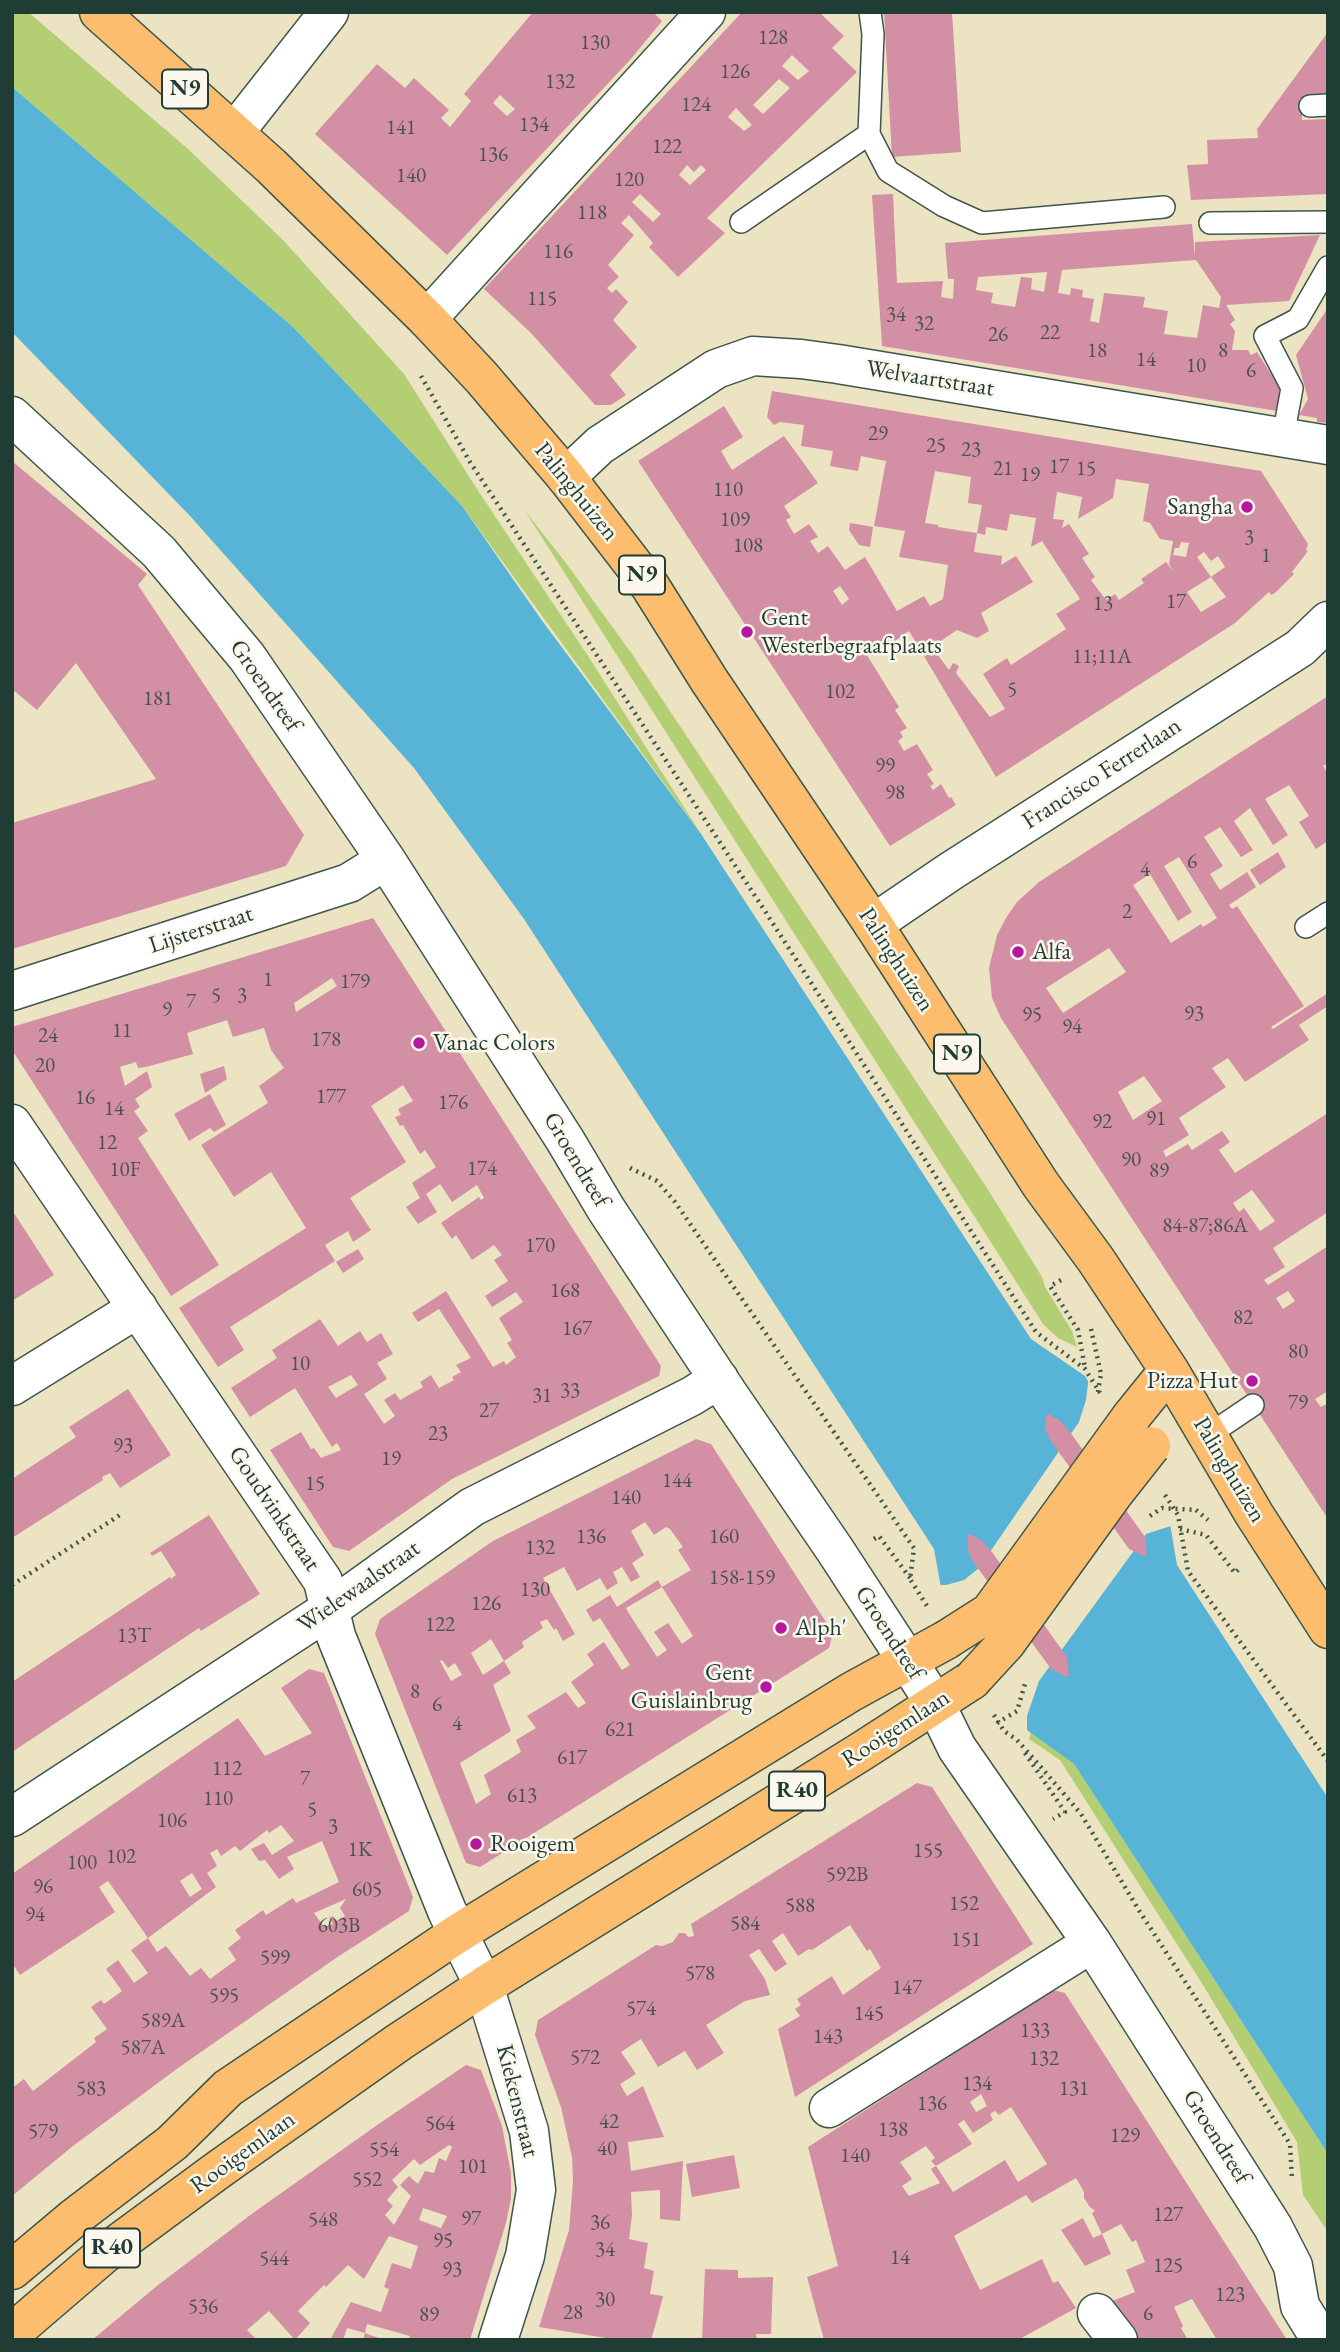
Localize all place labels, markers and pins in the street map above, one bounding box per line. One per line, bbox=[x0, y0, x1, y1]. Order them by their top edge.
place label: Sangha bbox=[1167, 493, 1233, 521]
marker: Sangha bbox=[1239, 499, 1255, 515]
place label: Gent Westerbegraafplaats bbox=[761, 604, 942, 660]
marker: Gent Westerbegraafplaats bbox=[739, 624, 755, 640]
place label: Alfa bbox=[1032, 938, 1071, 966]
marker: Alfa bbox=[1010, 944, 1026, 960]
place label: Vanac Colors bbox=[433, 1029, 555, 1057]
marker: Vanac Colors bbox=[411, 1035, 427, 1051]
place label: Pizza Hut bbox=[1147, 1367, 1238, 1395]
marker: Pizza Hut bbox=[1244, 1373, 1260, 1389]
place label: Alph' bbox=[795, 1614, 847, 1642]
marker: Alph' bbox=[773, 1620, 789, 1636]
place label: Gent Guislainbrug bbox=[631, 1659, 752, 1715]
marker: Gent Guislainbrug bbox=[758, 1679, 774, 1695]
place label: Rooigem bbox=[490, 1830, 575, 1858]
marker: Rooigem bbox=[468, 1836, 484, 1852]

